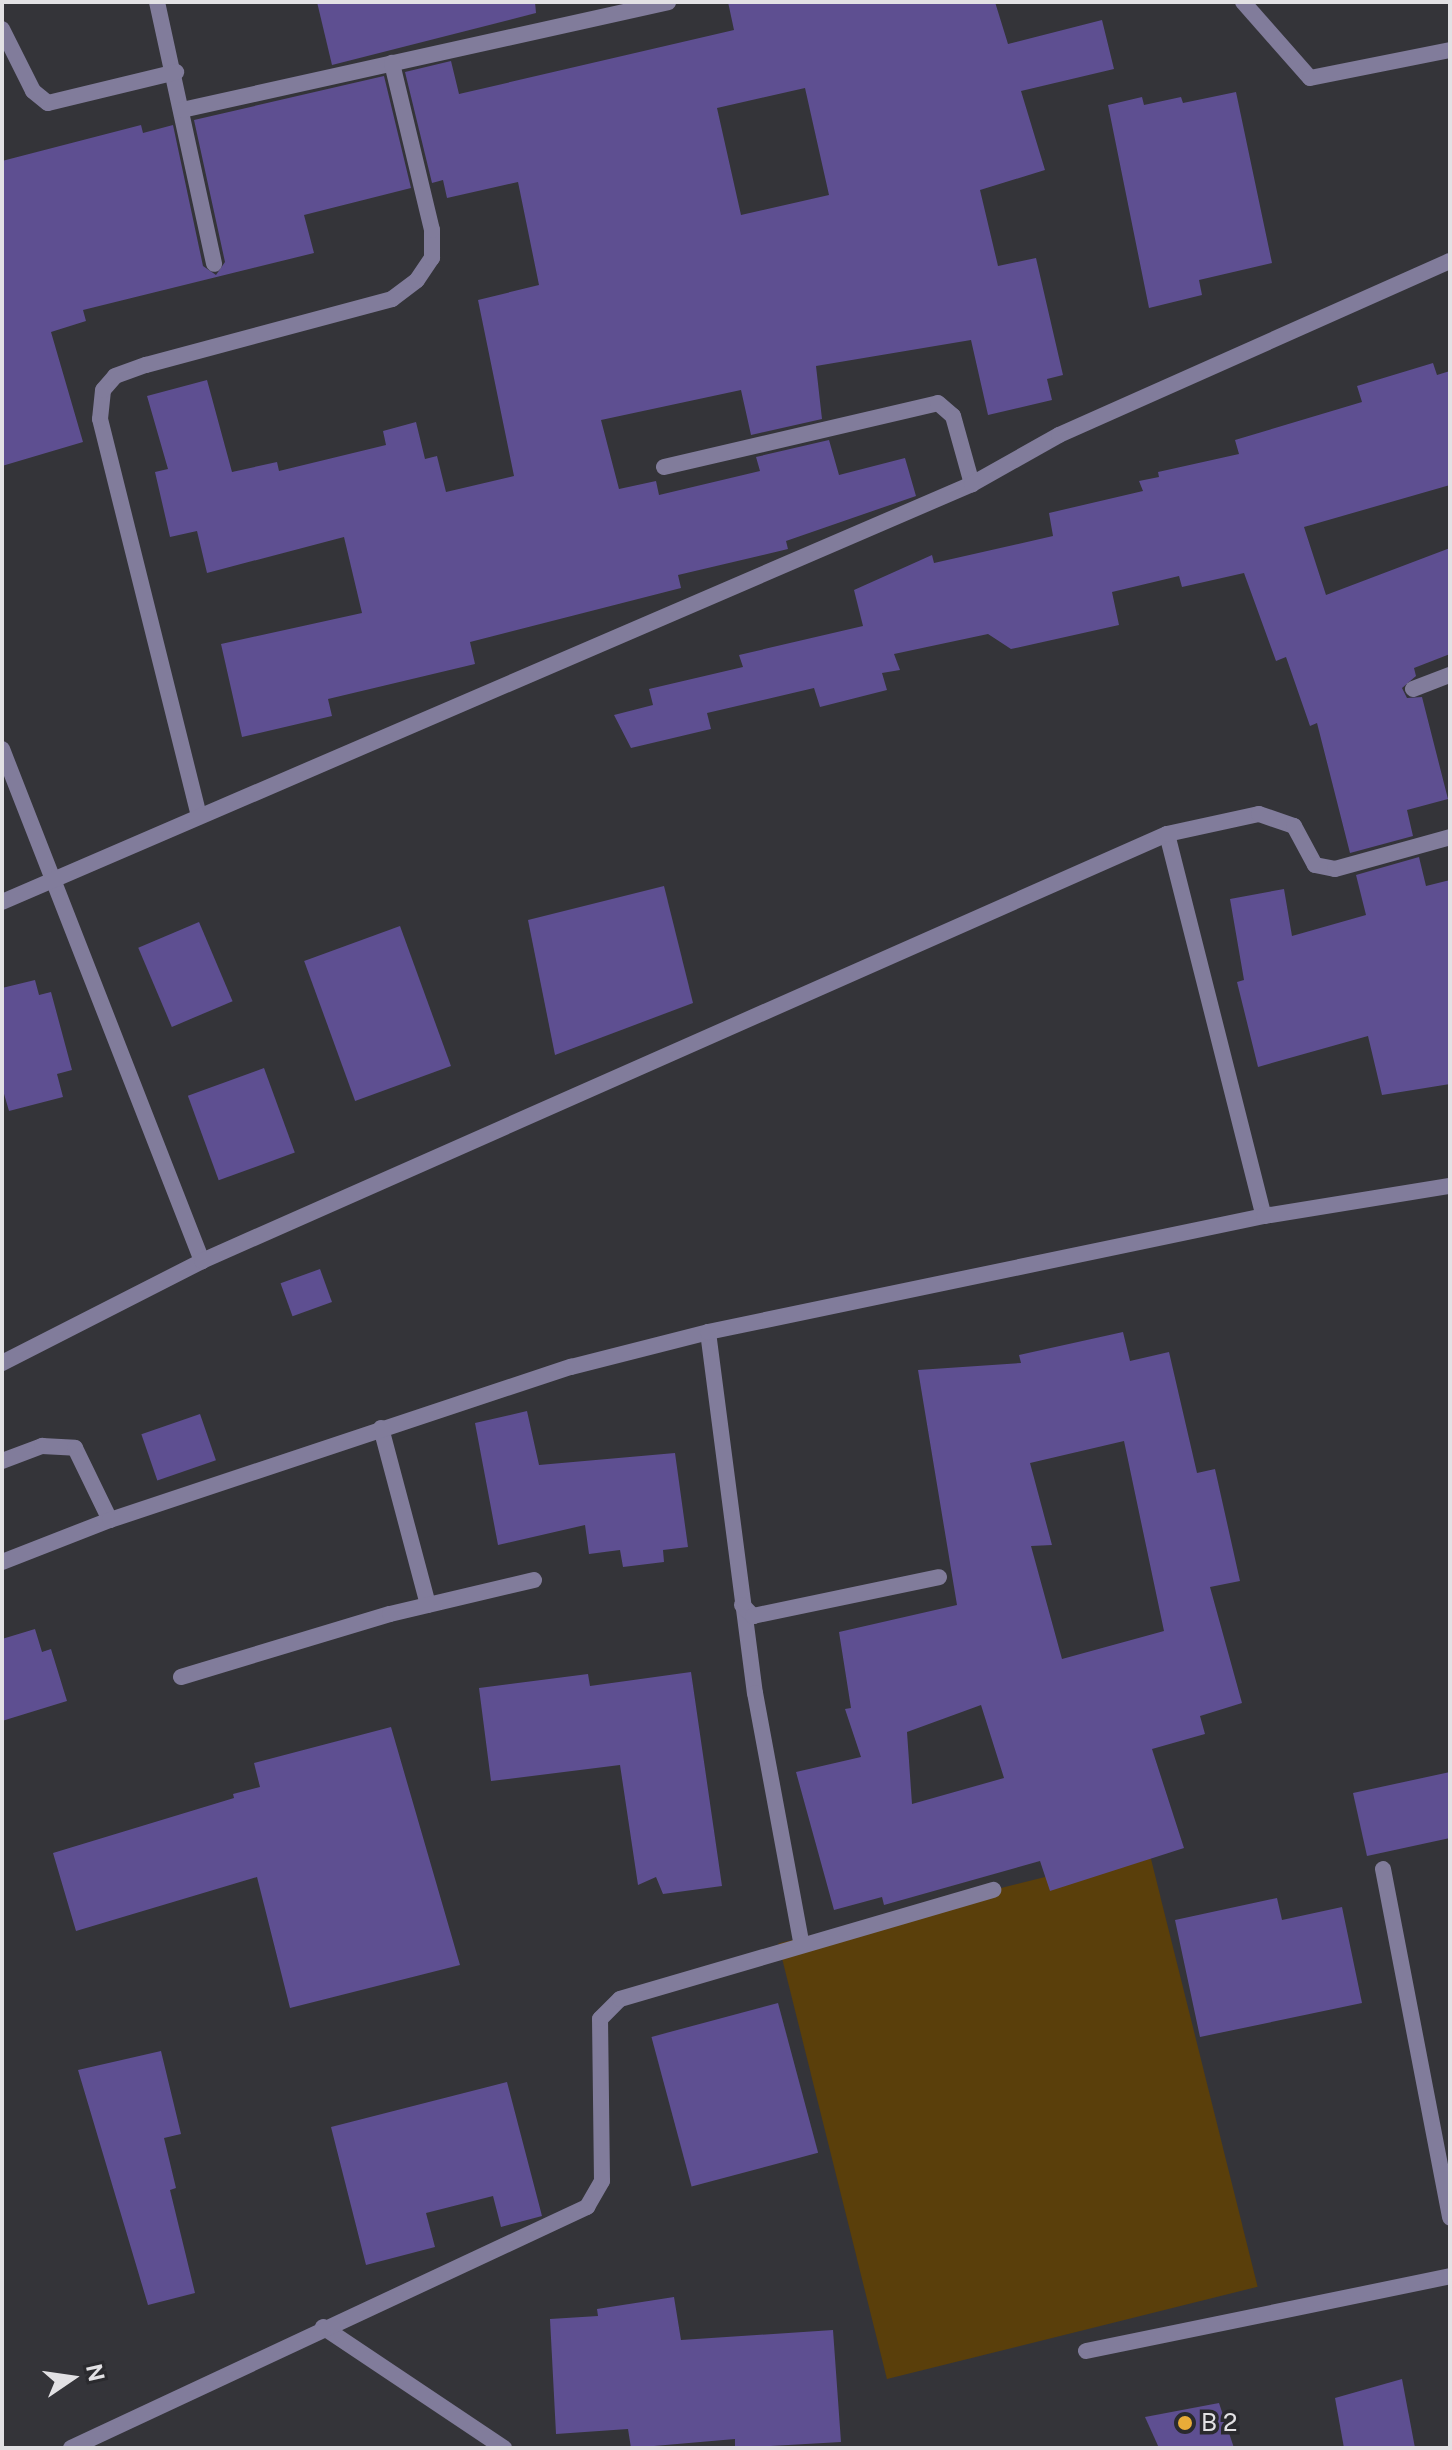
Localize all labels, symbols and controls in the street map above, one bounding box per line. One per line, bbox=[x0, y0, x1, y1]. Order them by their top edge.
north arrow bbox=[32, 2338, 112, 2418]
text: N bbox=[81, 2361, 110, 2384]
place label: B 2 bbox=[1201, 2409, 1237, 2437]
marker: B 2 bbox=[1176, 2414, 1194, 2432]

